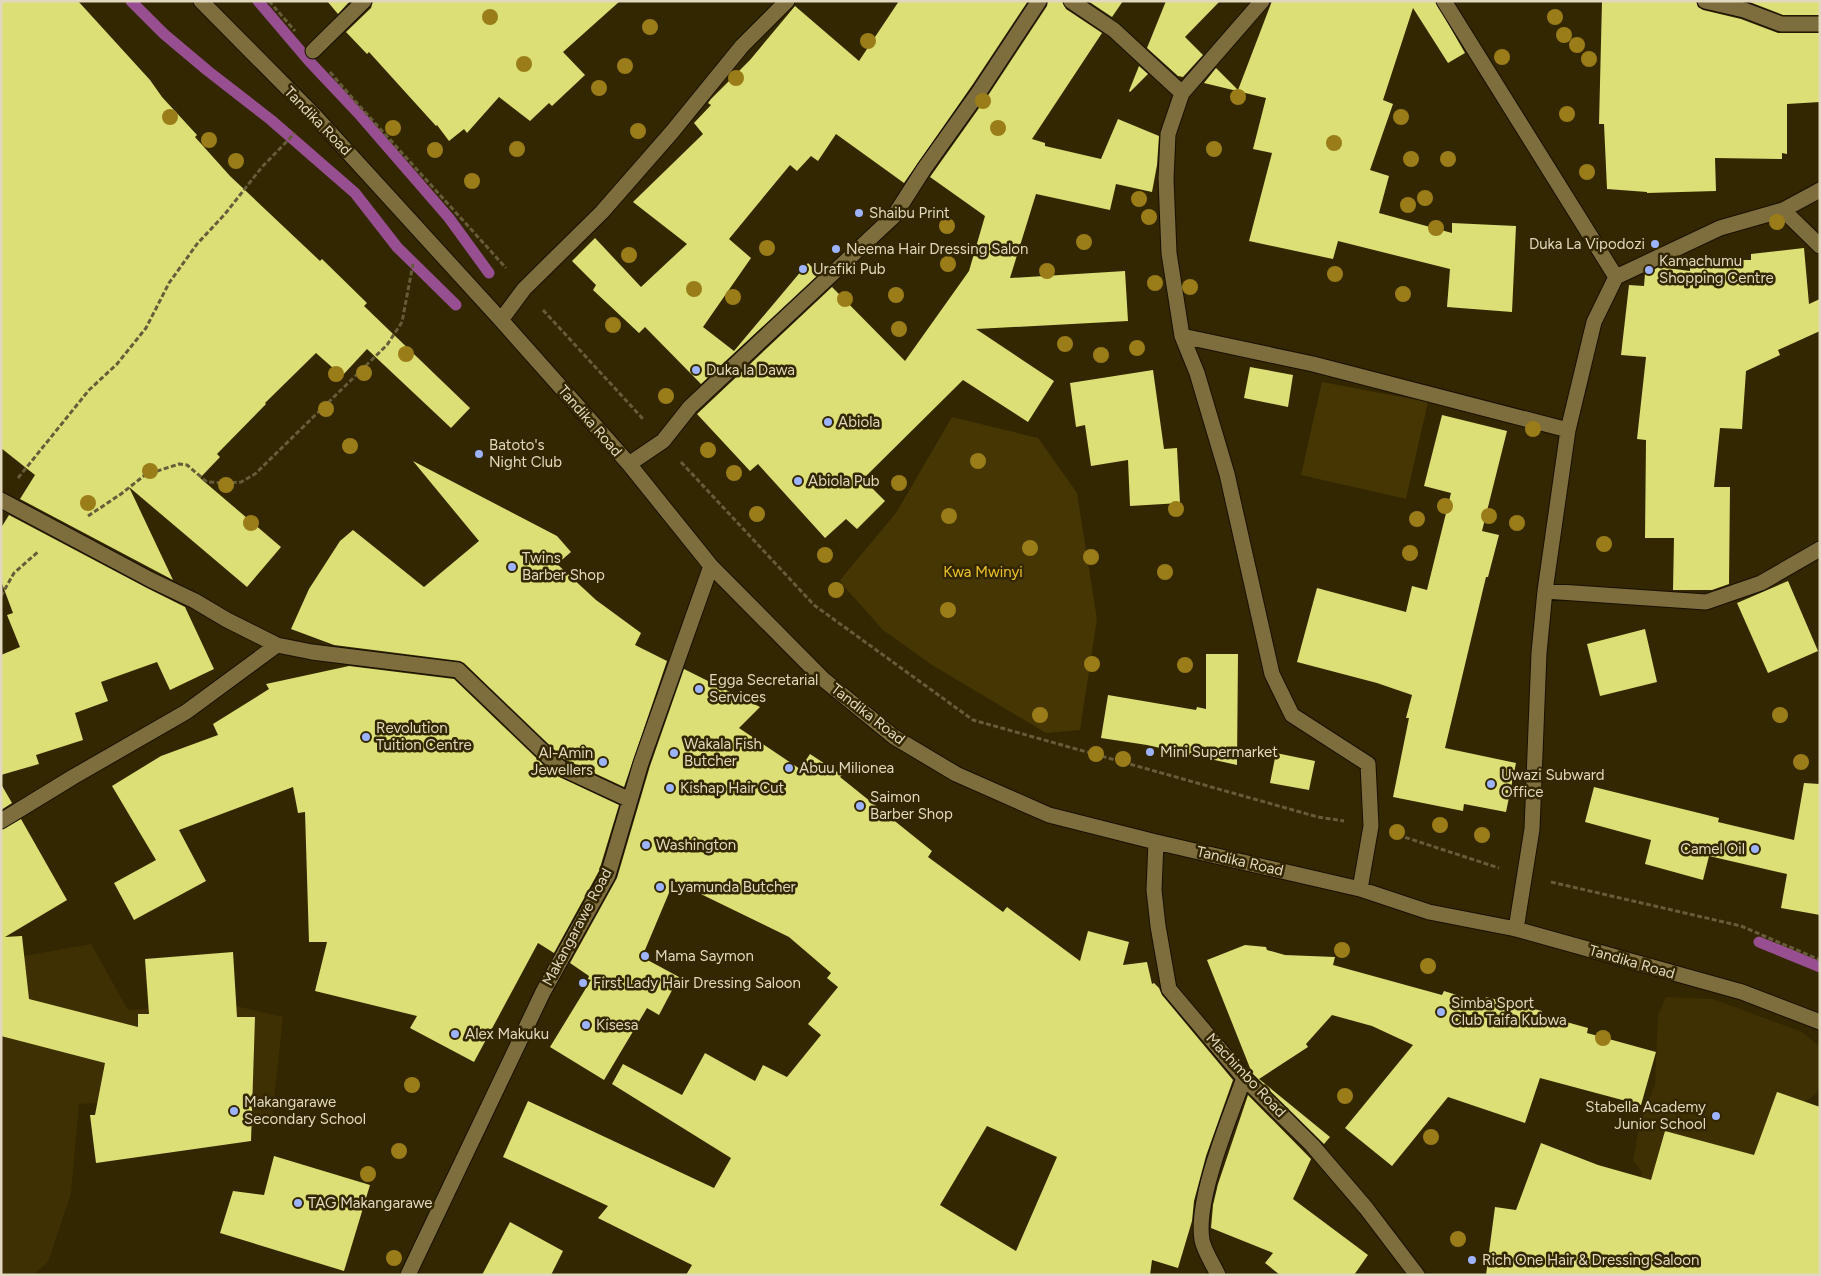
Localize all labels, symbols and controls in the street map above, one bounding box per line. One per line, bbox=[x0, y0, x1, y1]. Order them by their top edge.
street label: Tandika Road bbox=[281, 83, 355, 159]
place label: Shaibu Print bbox=[869, 204, 950, 222]
marker: Shaibu Print bbox=[853, 207, 865, 219]
place label: Duka La Vipodozi bbox=[1529, 235, 1645, 253]
marker: Duka La Vipodozi bbox=[1649, 238, 1661, 250]
place label: Neema Hair Dressing Salon bbox=[846, 240, 1028, 258]
marker: Neema Hair Dressing Salon bbox=[830, 243, 842, 255]
place label: Kamachumu Shopping Centre bbox=[1659, 252, 1774, 287]
place label: Urafiki Pub bbox=[813, 260, 886, 278]
marker: Urafiki Pub bbox=[797, 263, 809, 275]
marker: Kamachumu Shopping Centre bbox=[1643, 264, 1655, 276]
place label: Duka la Dawa bbox=[706, 361, 795, 379]
marker: Duka la Dawa bbox=[690, 364, 702, 376]
street label: Tandika Road bbox=[554, 382, 626, 460]
place label: Abiola bbox=[838, 413, 880, 431]
marker: Abiola bbox=[822, 416, 834, 428]
place label: Batoto's Night Club bbox=[489, 436, 562, 471]
marker: Batoto's Night Club bbox=[473, 448, 485, 460]
place label: Abiola Pub bbox=[808, 472, 880, 490]
marker: Abiola Pub bbox=[792, 475, 804, 487]
place label: Twins Barber Shop bbox=[522, 549, 605, 584]
marker: Twins Barber Shop bbox=[506, 561, 518, 573]
park label: Kwa Mwinyi bbox=[943, 563, 1023, 581]
place label: Egga Secretarial Services bbox=[709, 671, 818, 706]
street label: Tandika Road bbox=[828, 680, 908, 748]
marker: Egga Secretarial Services bbox=[693, 683, 705, 695]
place label: Revolution Tuition Centre bbox=[376, 719, 472, 754]
marker: Revolution Tuition Centre bbox=[360, 731, 372, 743]
place label: Wakala Fish Butcher bbox=[684, 735, 762, 770]
place label: Mini Supermarket bbox=[1160, 743, 1278, 761]
place label: Al-Amin Jewellers bbox=[531, 744, 593, 779]
marker: Mini Supermarket bbox=[1144, 746, 1156, 758]
marker: Wakala Fish Butcher bbox=[668, 747, 680, 759]
marker: Al-Amin Jewellers bbox=[597, 756, 609, 768]
place label: Abuu Milionea bbox=[799, 759, 894, 777]
marker: Abuu Milionea bbox=[783, 762, 795, 774]
place label: Uwazi Subward Office bbox=[1501, 766, 1605, 801]
marker: Uwazi Subward Office bbox=[1485, 778, 1497, 790]
place label: Kishap Hair Cut bbox=[680, 779, 785, 797]
marker: Kishap Hair Cut bbox=[664, 782, 676, 794]
place label: Saimon Barber Shop bbox=[870, 788, 953, 823]
marker: Saimon Barber Shop bbox=[854, 800, 866, 812]
place label: Washington bbox=[656, 836, 736, 854]
marker: Washington bbox=[640, 839, 652, 851]
place label: Camel Oil bbox=[1680, 840, 1745, 858]
street label: Tandika Road bbox=[1195, 842, 1285, 880]
marker: Camel Oil bbox=[1749, 843, 1761, 855]
street label: Makangarawe Road bbox=[538, 865, 616, 989]
place label: Lyamunda Butcher bbox=[670, 878, 796, 896]
marker: Lyamunda Butcher bbox=[654, 881, 666, 893]
street label: Tandika Road bbox=[1587, 941, 1677, 983]
place label: Mama Saymon bbox=[655, 947, 754, 965]
marker: Mama Saymon bbox=[639, 950, 651, 962]
place label: First Lady Hair Dressing Saloon bbox=[593, 974, 801, 992]
marker: First Lady Hair Dressing Saloon bbox=[577, 977, 589, 989]
place label: Simba Sport Club Taifa Kubwa bbox=[1451, 994, 1567, 1029]
marker: Simba Sport Club Taifa Kubwa bbox=[1435, 1006, 1447, 1018]
place label: Kisesa bbox=[596, 1016, 638, 1034]
marker: Kisesa bbox=[580, 1019, 592, 1031]
place label: Alex Makuku bbox=[465, 1025, 549, 1043]
marker: Alex Makuku bbox=[449, 1028, 461, 1040]
street label: Machimbo Road bbox=[1202, 1029, 1290, 1121]
place label: Makangarawe Secondary School bbox=[244, 1093, 366, 1128]
place label: Stabella Academy Junior School bbox=[1585, 1098, 1706, 1133]
marker: Makangarawe Secondary School bbox=[228, 1105, 240, 1117]
marker: Stabella Academy Junior School bbox=[1710, 1110, 1722, 1122]
place label: TAG Makangarawe bbox=[308, 1194, 432, 1212]
marker: TAG Makangarawe bbox=[292, 1197, 304, 1209]
place label: Rich One Hair & Dressing Saloon bbox=[1482, 1251, 1699, 1269]
marker: Rich One Hair & Dressing Saloon bbox=[1466, 1254, 1478, 1266]

